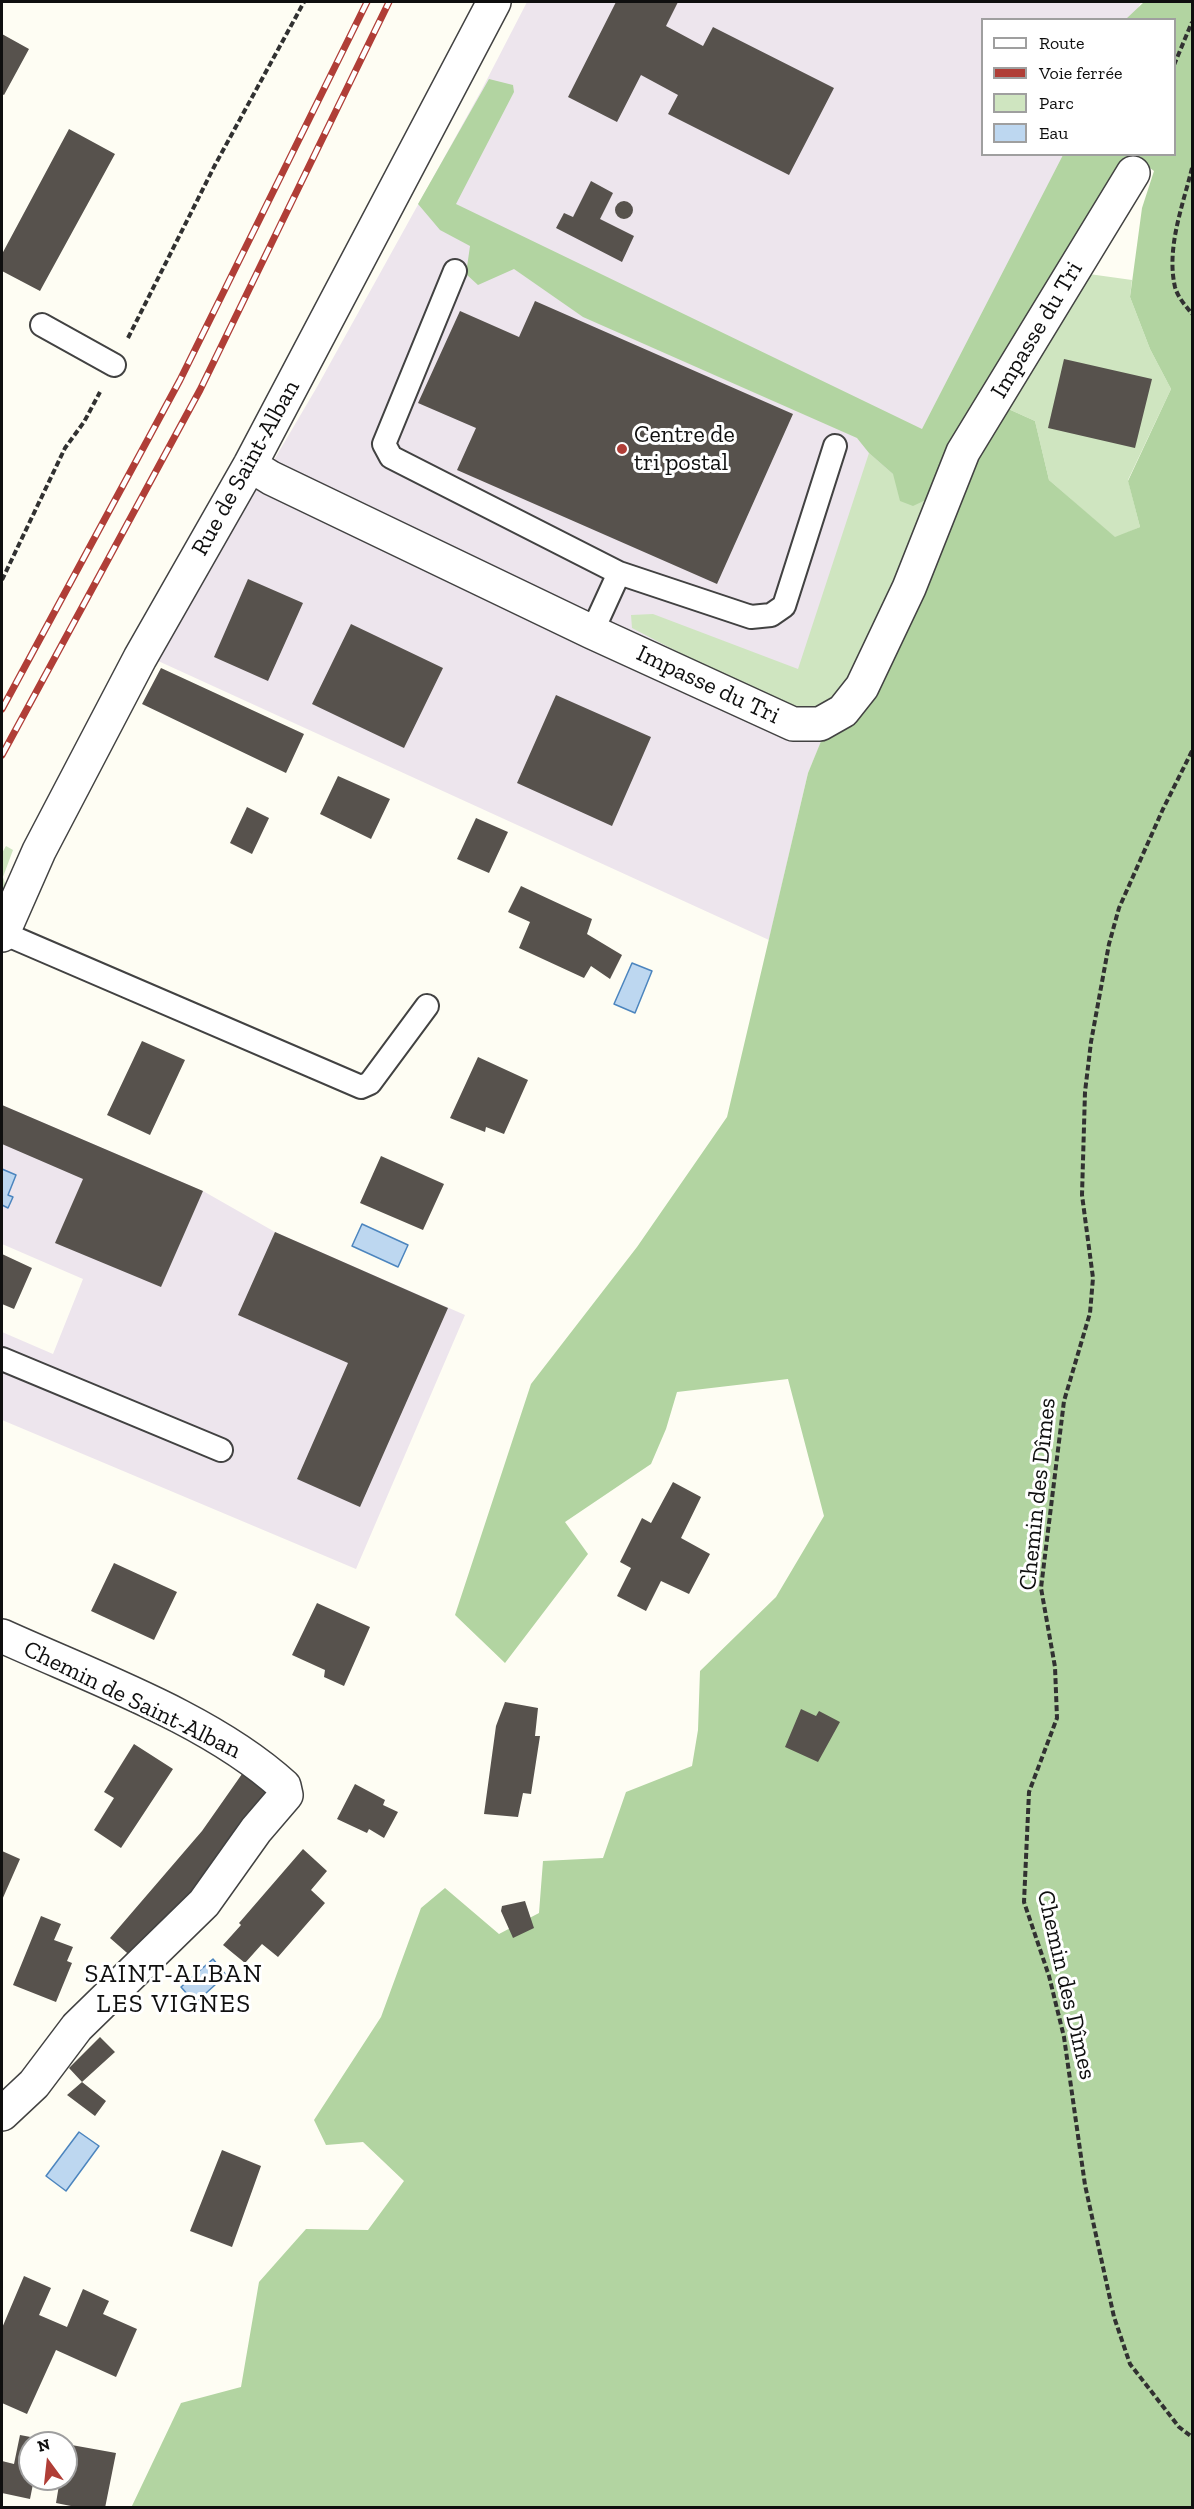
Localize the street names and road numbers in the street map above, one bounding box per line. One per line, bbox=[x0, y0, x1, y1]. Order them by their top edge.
street label: Impasse du Tri bbox=[985, 256, 1089, 404]
street label: Rue de Saint-Alban bbox=[186, 375, 306, 561]
street label: Impasse du Tri bbox=[632, 639, 784, 731]
street label: Chemin des Dîmes bbox=[1014, 1396, 1062, 1592]
street label: Chemin de Saint-Alban bbox=[19, 1635, 245, 1765]
street label: Chemin des Dîmes bbox=[1030, 1888, 1102, 2082]

